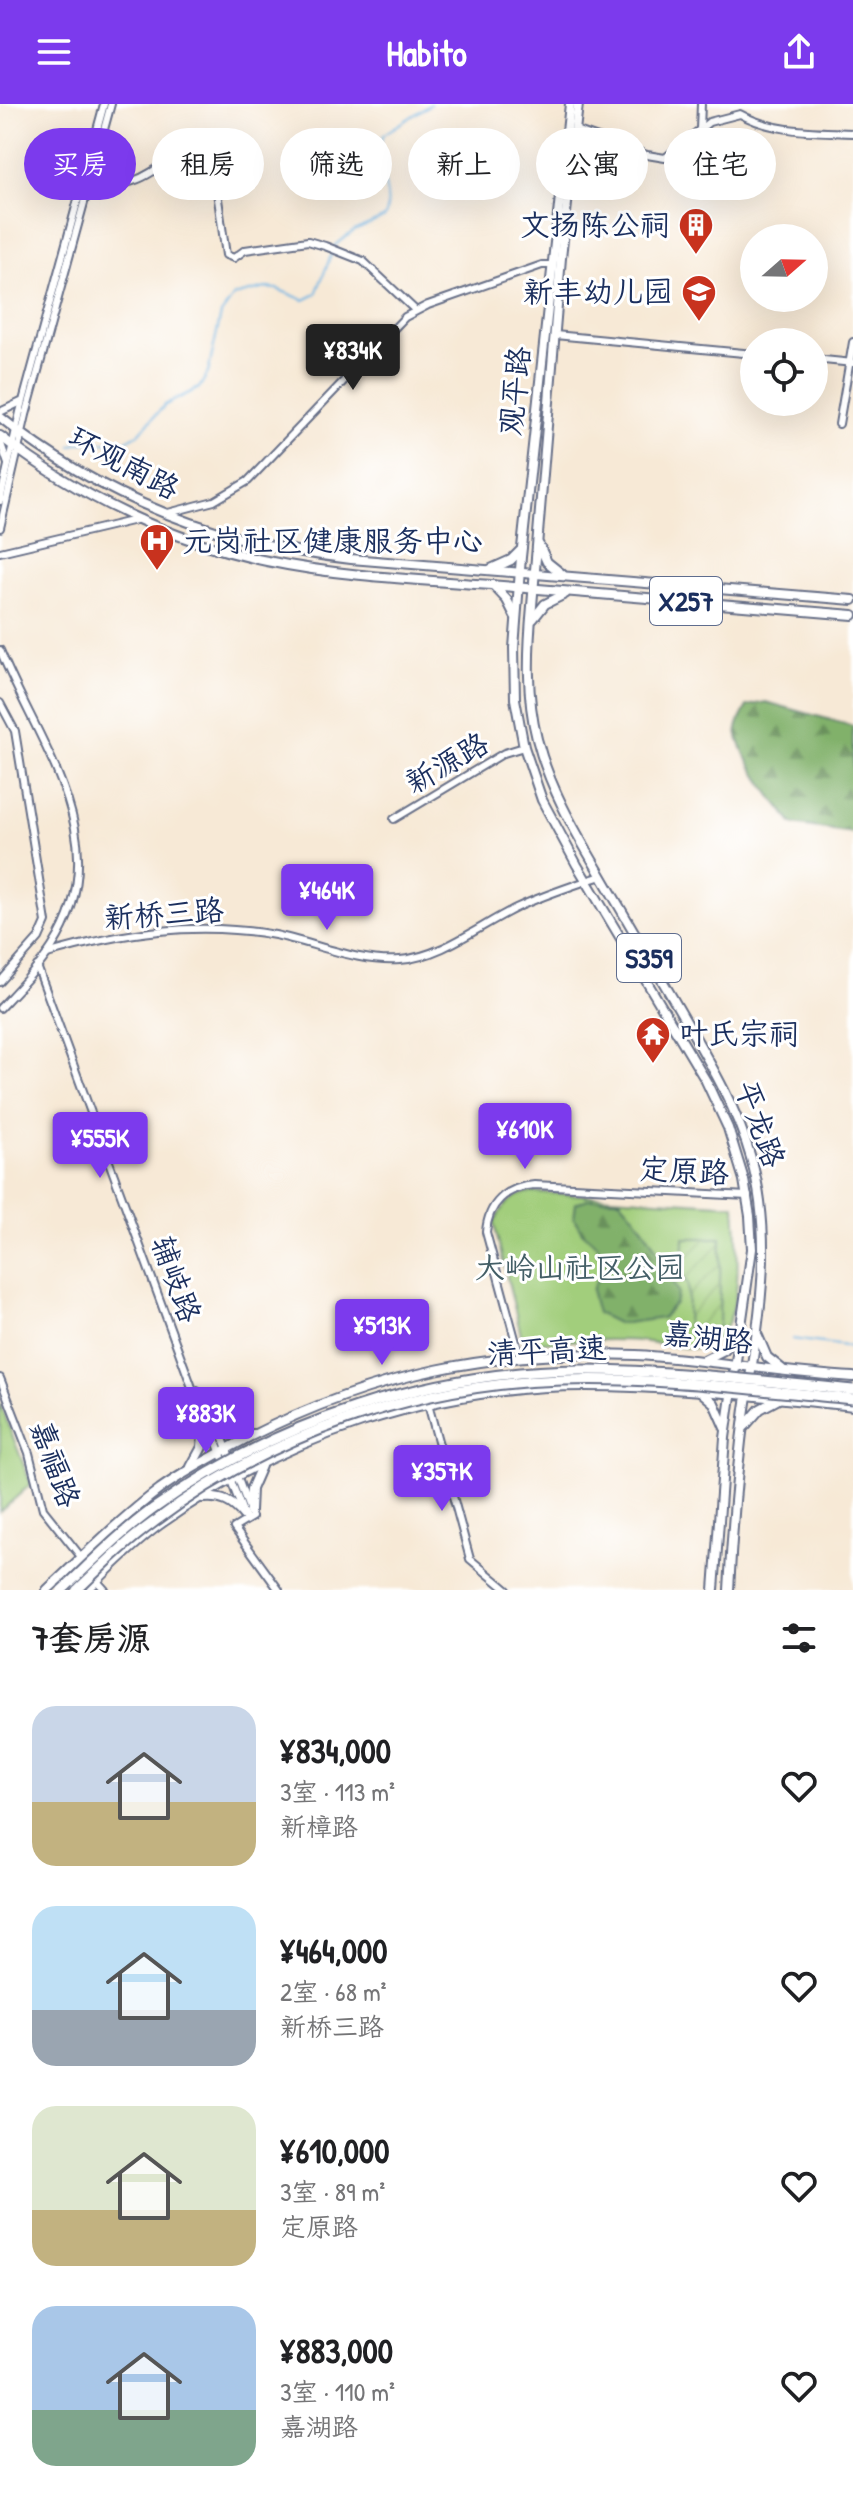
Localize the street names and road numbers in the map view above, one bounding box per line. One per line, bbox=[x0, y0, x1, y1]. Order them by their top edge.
street label: 观平路 bbox=[489, 344, 539, 438]
street label: 环观南路 bbox=[62, 416, 187, 508]
road number: X257 bbox=[650, 577, 722, 625]
street label: 新源路 bbox=[398, 722, 495, 802]
street label: 新桥三路 bbox=[103, 889, 225, 937]
road number: S359 bbox=[617, 934, 681, 982]
street label: 平龙路 bbox=[727, 1075, 795, 1173]
street label: 定原路 bbox=[638, 1148, 730, 1192]
street label: 辅岐路 bbox=[143, 1230, 211, 1328]
street label: 嘉湖路 bbox=[661, 1312, 755, 1362]
street label: 清平高速 bbox=[486, 1327, 608, 1373]
street label: 嘉福路 bbox=[22, 1415, 90, 1513]

